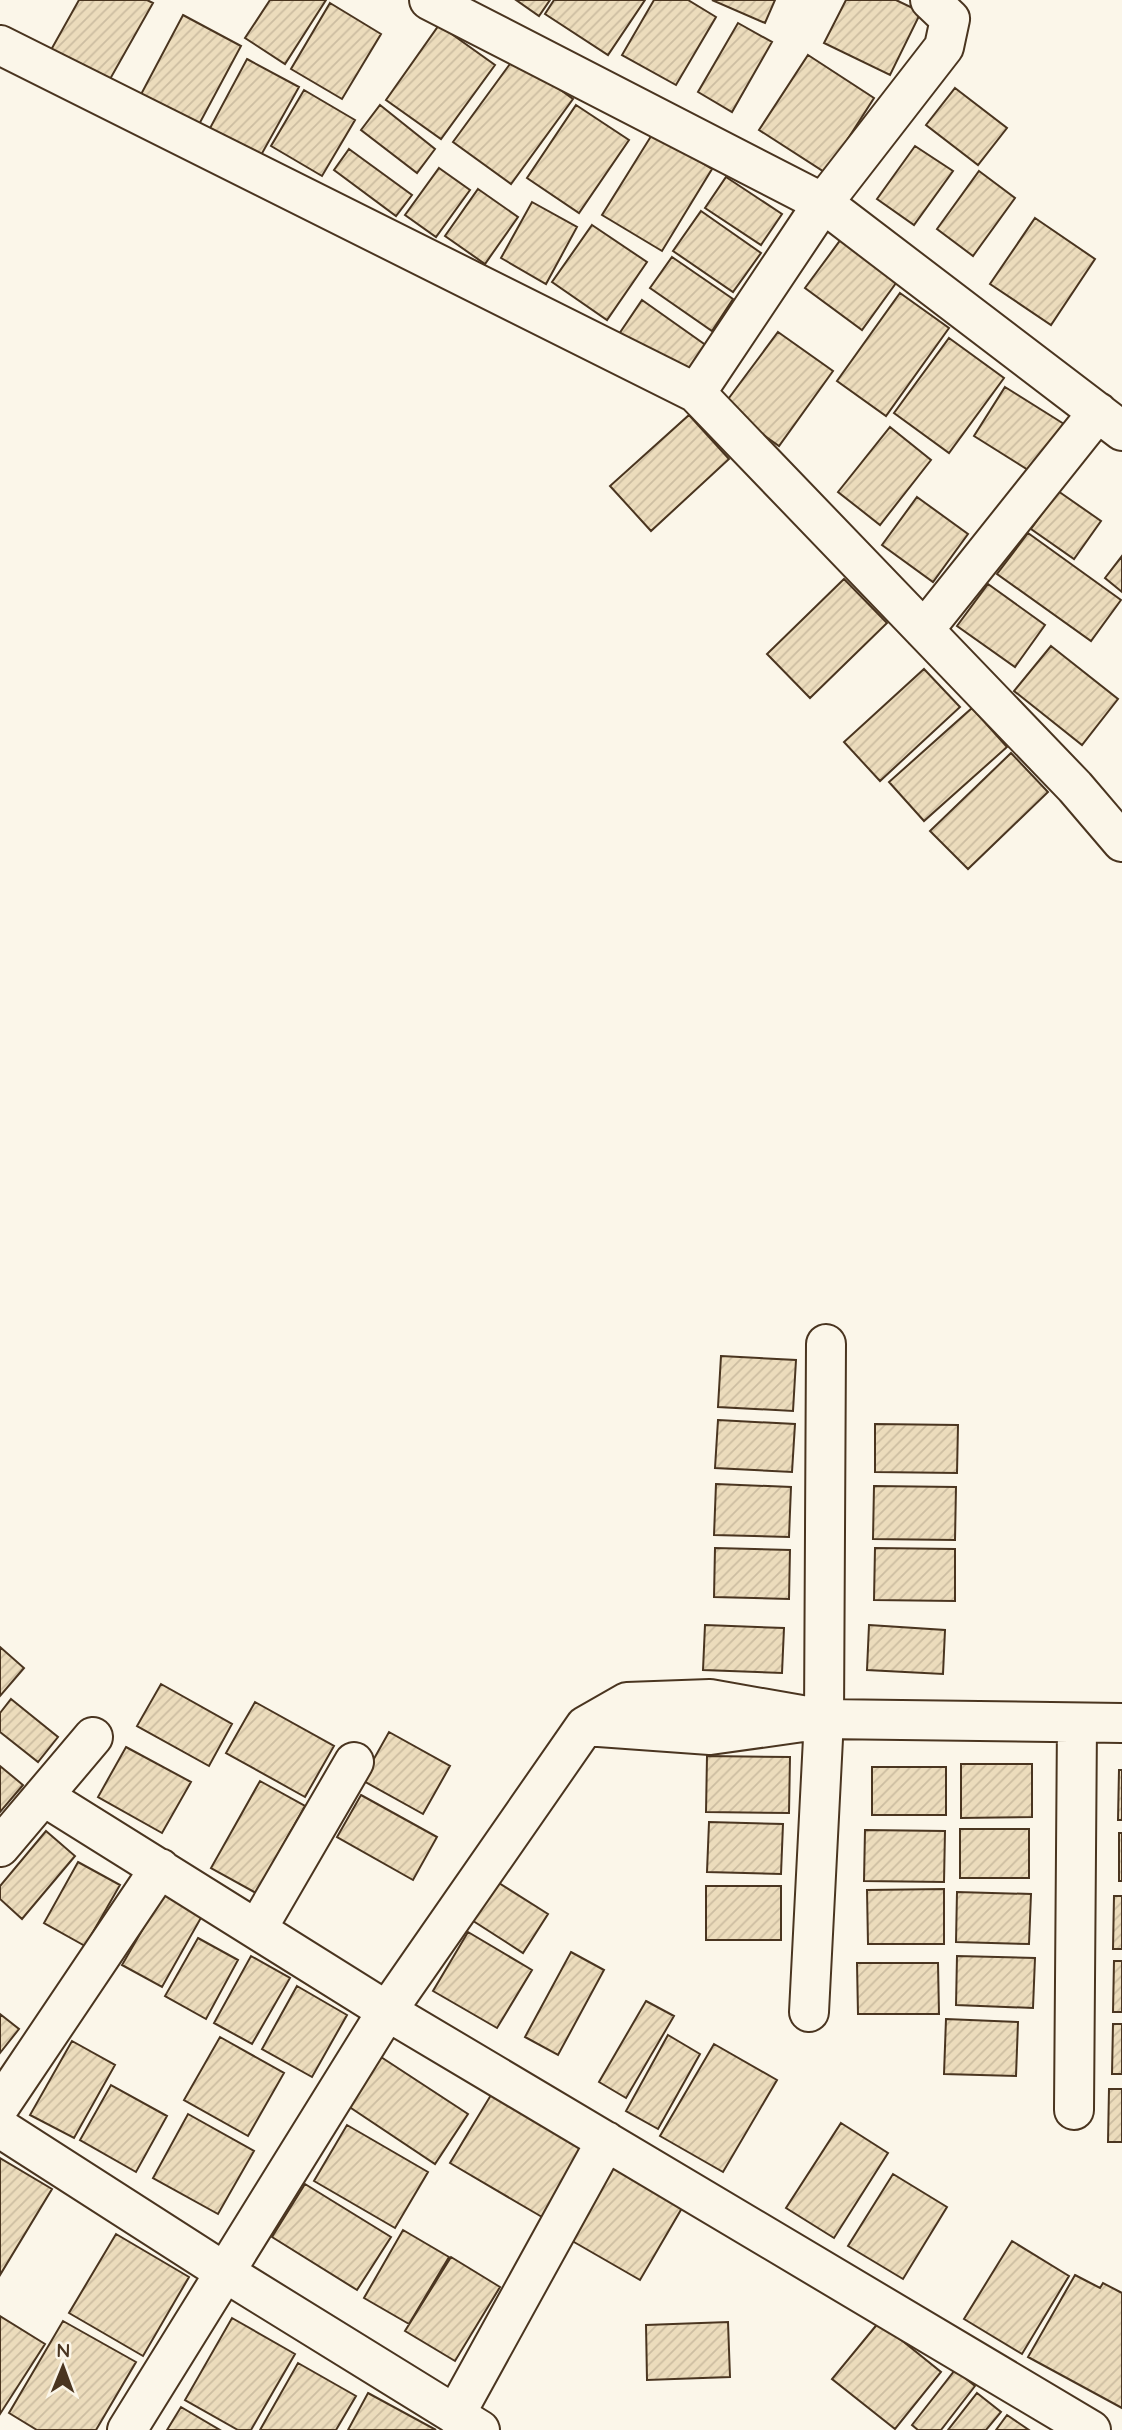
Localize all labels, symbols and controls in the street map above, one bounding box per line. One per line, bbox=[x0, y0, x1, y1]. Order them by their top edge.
north arrow bbox=[28, 2332, 98, 2402]
text: N bbox=[56, 2338, 70, 2362]

